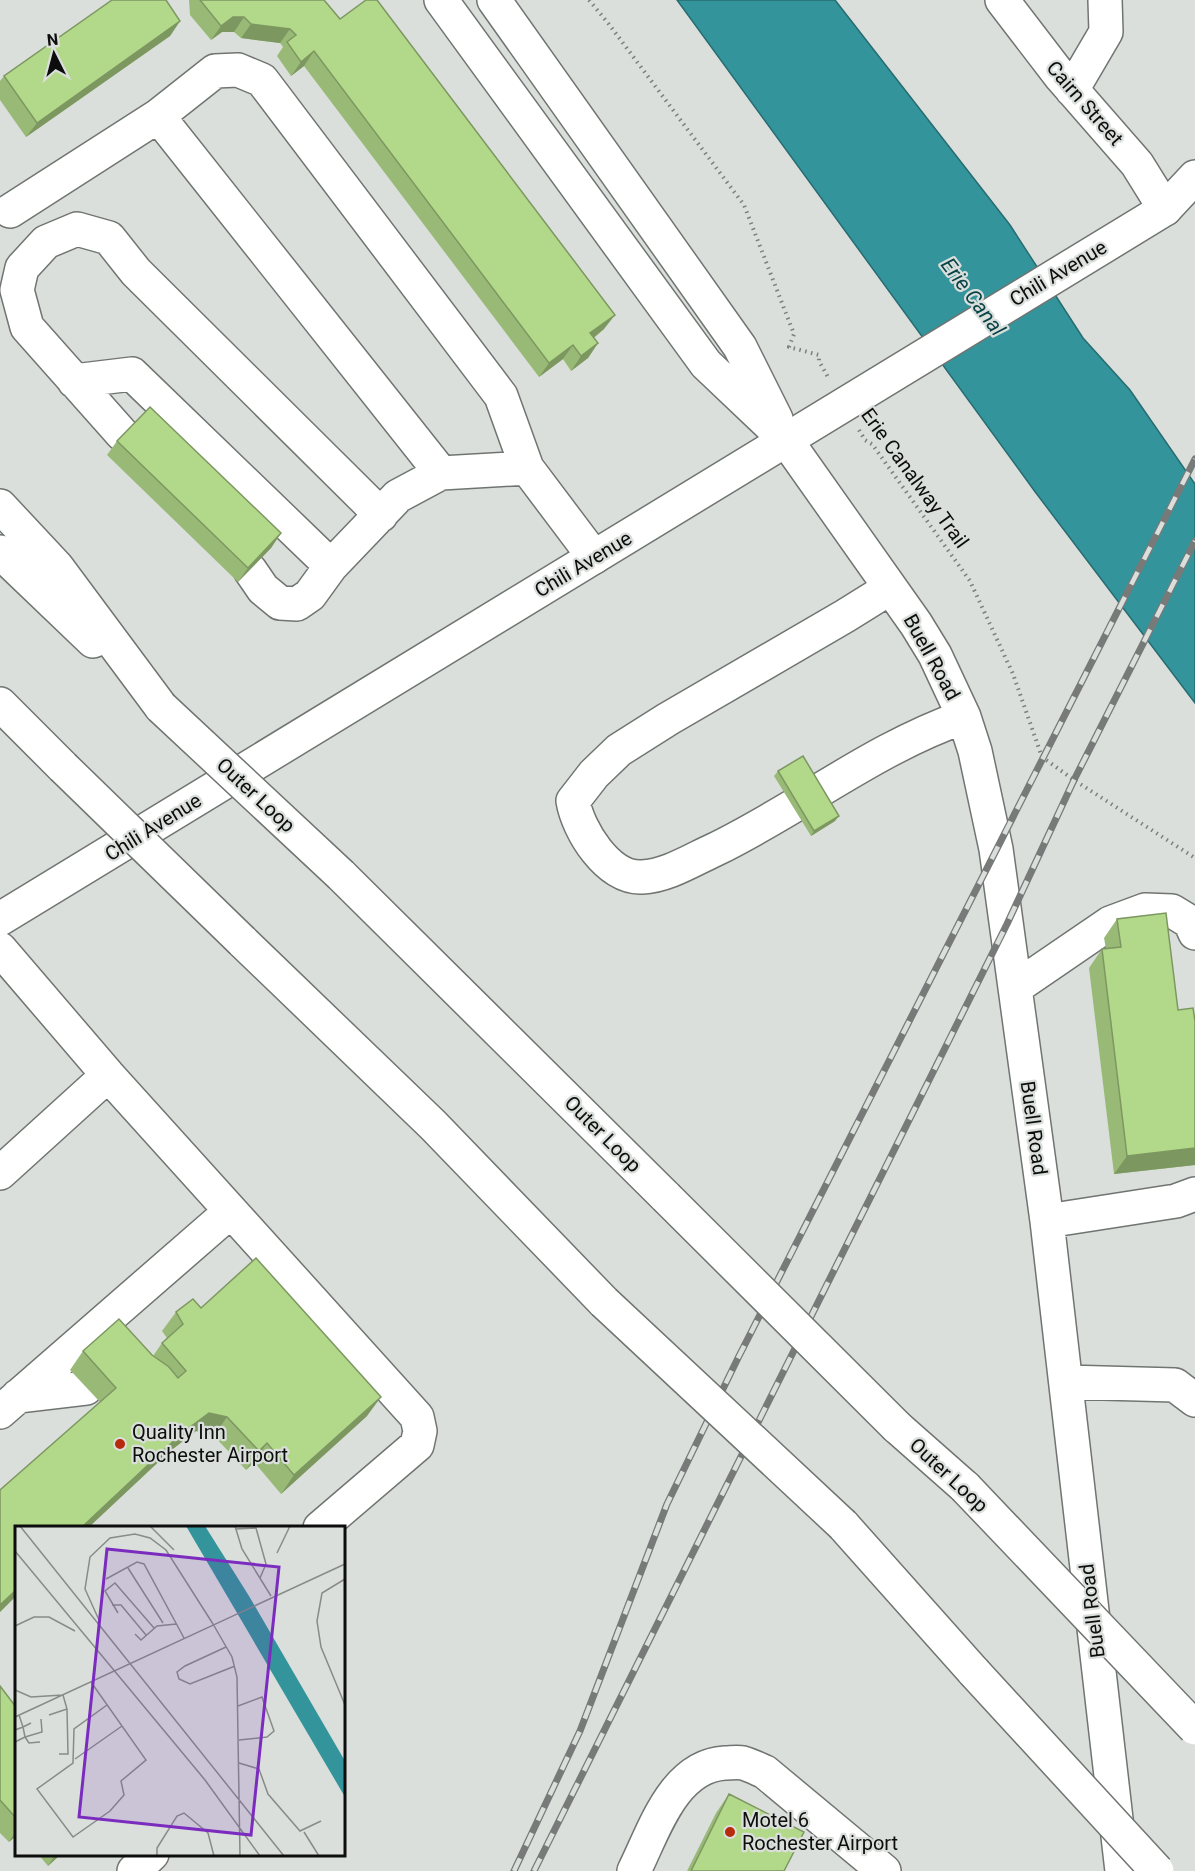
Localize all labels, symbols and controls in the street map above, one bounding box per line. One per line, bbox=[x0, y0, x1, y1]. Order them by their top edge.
north arrow bbox=[24, 24, 84, 84]
text: N bbox=[46, 30, 59, 50]
street label: Cairn Street bbox=[1042, 56, 1128, 150]
street label: Chili Avenue bbox=[1005, 235, 1111, 311]
water label: Erie Canal bbox=[936, 253, 1011, 341]
street label: Erie Canalway Trail bbox=[856, 403, 974, 553]
street label: Chili Avenue bbox=[530, 526, 636, 602]
street label: Buell Road bbox=[899, 610, 965, 704]
street label: Outer Loop bbox=[212, 753, 300, 837]
street label: Chili Avenue bbox=[100, 788, 206, 866]
street label: Buell Road bbox=[1016, 1079, 1052, 1177]
street label: Outer Loop bbox=[560, 1091, 646, 1177]
place label: Quality Inn Rochester Airport bbox=[132, 1420, 288, 1467]
street label: Outer Loop bbox=[905, 1433, 993, 1517]
marker: Quality Inn Rochester Airport bbox=[113, 1437, 127, 1451]
inset map bbox=[15, 1526, 345, 1856]
street label: Buell Road bbox=[1074, 1563, 1110, 1659]
place label: Motel 6 Rochester Airport bbox=[742, 1808, 898, 1855]
marker: Motel 6 Rochester Airport bbox=[723, 1825, 737, 1839]

